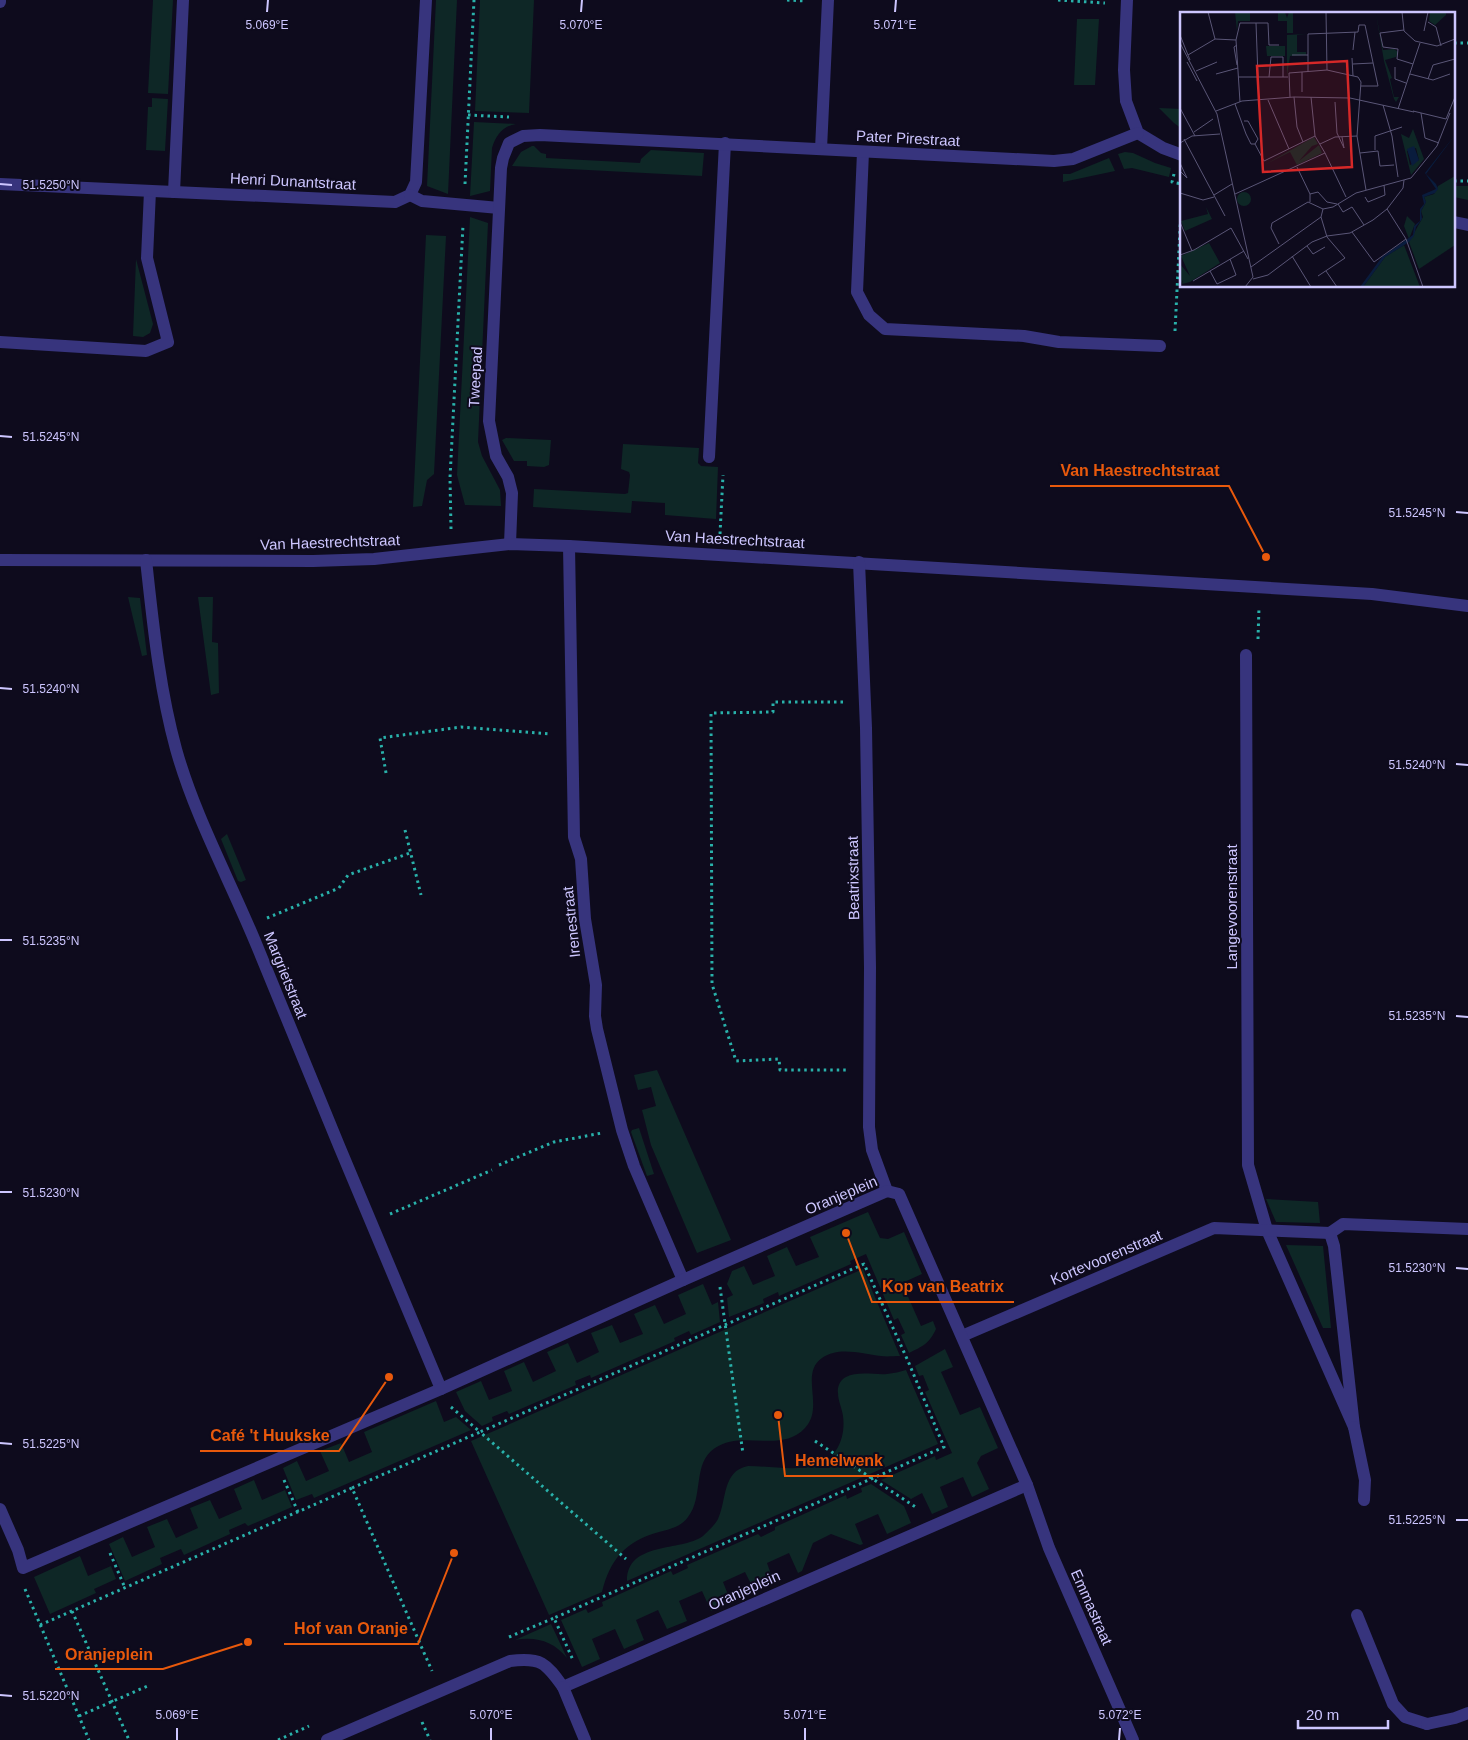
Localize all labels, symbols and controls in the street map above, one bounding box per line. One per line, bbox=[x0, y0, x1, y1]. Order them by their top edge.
inset map bbox=[1180, 12, 1456, 288]
text: 5.069°E bbox=[246, 18, 288, 32]
text: 5.070°E bbox=[560, 18, 602, 32]
text: 5.071°E bbox=[874, 18, 916, 32]
street label: Pater Pirestraat bbox=[856, 127, 961, 149]
street label: Henri Dunantstraat bbox=[230, 169, 357, 193]
text: 51.5250°N bbox=[23, 178, 79, 192]
street label: Tweepad bbox=[465, 346, 485, 408]
text: 51.5245°N bbox=[23, 430, 79, 444]
callout: Van Haestrechtstraat bbox=[1050, 455, 1229, 486]
text: Van Haestrechtstraat bbox=[1060, 462, 1220, 479]
text: 51.5245°N bbox=[1389, 506, 1445, 520]
street label: Van Haestrechtstraat bbox=[665, 527, 806, 551]
street label: Van Haestrechtstraat bbox=[260, 531, 401, 553]
text: 51.5240°N bbox=[23, 682, 79, 696]
text: 51.5240°N bbox=[1389, 758, 1445, 772]
street label: Beatrixstraat bbox=[844, 835, 862, 920]
street label: Langevoorenstraat bbox=[1223, 844, 1240, 970]
street label: Irenestraat bbox=[559, 885, 583, 959]
street label: Margrietstraat bbox=[261, 929, 312, 1022]
text: 51.5235°N bbox=[23, 934, 79, 948]
text: 51.5235°N bbox=[1389, 1009, 1445, 1023]
street label: Oranjeplein bbox=[802, 1172, 880, 1218]
text: 51.5230°N bbox=[23, 1186, 79, 1200]
street label: Kortevoorenstraat bbox=[1048, 1226, 1165, 1288]
text: 51.5230°N bbox=[1389, 1261, 1445, 1275]
callout: Kop van Beatrix bbox=[872, 1271, 1014, 1302]
text: Kop van Beatrix bbox=[882, 1278, 1004, 1295]
callout: Café 't Huukske bbox=[200, 1420, 339, 1451]
text: Café 't Huukske bbox=[210, 1427, 330, 1444]
text: 51.5225°N bbox=[23, 1437, 79, 1451]
callout: Hemelwenk bbox=[785, 1445, 893, 1476]
text: Hemelwenk bbox=[795, 1452, 883, 1469]
text: 51.5225°N bbox=[1389, 1513, 1445, 1527]
street label: Oranjeplein bbox=[705, 1567, 783, 1613]
street label: Emmastraat bbox=[1068, 1567, 1117, 1648]
callout: Hof van Oranje bbox=[284, 1613, 418, 1644]
text: Hof van Oranje bbox=[294, 1620, 408, 1637]
callout: Oranjeplein bbox=[55, 1638, 163, 1669]
text: Oranjeplein bbox=[65, 1646, 153, 1663]
text: 51.5220°N bbox=[23, 1689, 79, 1703]
scale bar bbox=[1298, 1698, 1388, 1730]
text: 20 m bbox=[1306, 1706, 1339, 1723]
text: 5.069°E bbox=[156, 1708, 198, 1722]
text: 5.070°E bbox=[470, 1708, 512, 1722]
text: 5.071°E bbox=[784, 1708, 826, 1722]
text: 5.072°E bbox=[1099, 1708, 1141, 1722]

